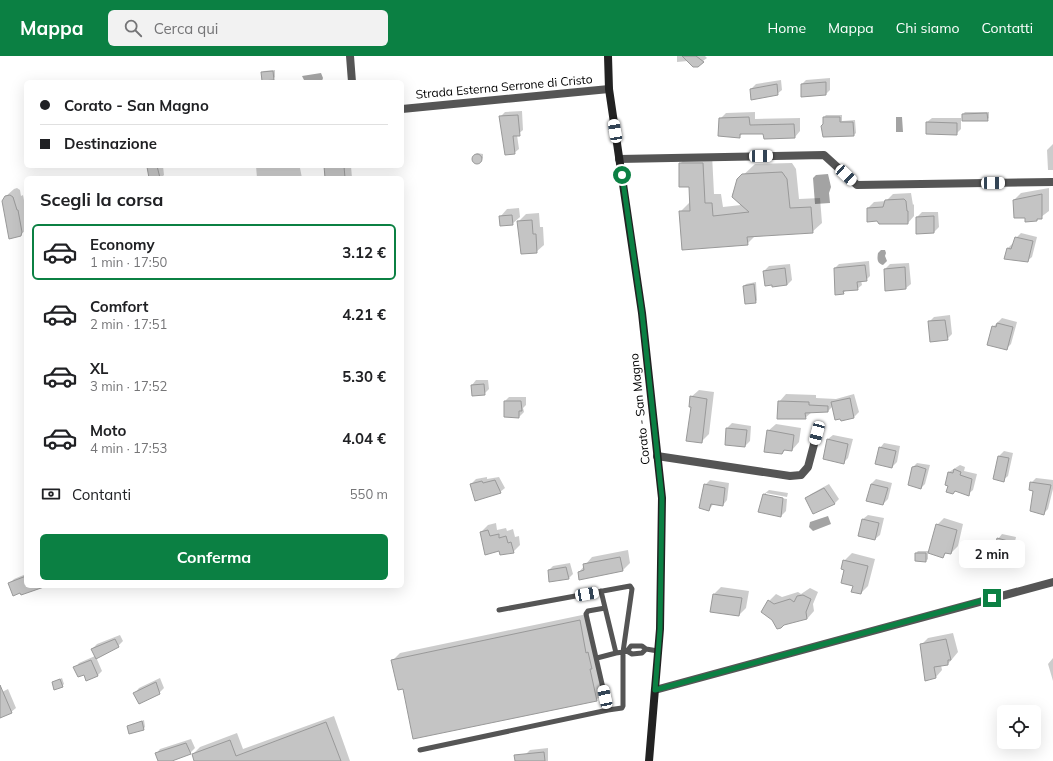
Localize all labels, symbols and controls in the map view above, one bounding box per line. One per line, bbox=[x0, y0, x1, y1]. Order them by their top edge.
search box bbox=[108, 10, 388, 46]
text: Mappa bbox=[20, 16, 84, 40]
icon: search bbox=[122, 17, 144, 39]
text: Cerca qui bbox=[154, 19, 218, 38]
text: Home bbox=[767, 19, 806, 37]
text: Mappa bbox=[828, 19, 874, 37]
text: Chi siamo bbox=[896, 19, 959, 37]
text: Contatti bbox=[981, 19, 1033, 37]
street label: Strada Esterna Serrone di Cristo bbox=[415, 71, 593, 102]
text: Corato - San Magno bbox=[64, 96, 209, 115]
car bbox=[607, 118, 623, 144]
text: Destinazione bbox=[64, 134, 157, 153]
car bbox=[749, 150, 773, 162]
car bbox=[833, 162, 859, 188]
route start bbox=[613, 166, 631, 184]
car bbox=[981, 177, 1005, 189]
text: Scegli la corsa bbox=[40, 188, 163, 211]
icon: car bbox=[42, 234, 78, 270]
text: Economy bbox=[90, 235, 155, 254]
text: 3.12 € bbox=[342, 243, 386, 262]
text: 1 min · 17:50 bbox=[90, 254, 167, 270]
icon: car bbox=[42, 296, 78, 332]
text: Comfort bbox=[90, 297, 148, 316]
text: 4.21 € bbox=[342, 305, 386, 324]
text: 2 min · 17:51 bbox=[90, 316, 167, 332]
street label: Corato - San Magno bbox=[626, 352, 653, 466]
icon: car bbox=[42, 358, 78, 394]
text: XL bbox=[90, 359, 108, 378]
text: 5.30 € bbox=[342, 367, 386, 386]
text: 3 min · 17:52 bbox=[90, 378, 167, 394]
icon: car bbox=[42, 420, 78, 456]
car bbox=[808, 420, 826, 446]
text: Moto bbox=[90, 421, 126, 440]
text: 4.04 € bbox=[342, 429, 386, 448]
text: 4 min · 17:53 bbox=[90, 440, 167, 456]
icon: cash bbox=[40, 483, 62, 505]
text: Contanti bbox=[72, 485, 131, 504]
text: 550 m bbox=[350, 486, 388, 502]
button: Conferma bbox=[40, 534, 388, 580]
callout: 2 min bbox=[959, 540, 1025, 568]
text: 2 min bbox=[975, 546, 1009, 562]
car bbox=[574, 586, 600, 602]
route end bbox=[983, 589, 1001, 607]
car bbox=[597, 684, 613, 710]
map controls bbox=[997, 705, 1041, 749]
button: locate bbox=[997, 705, 1041, 749]

